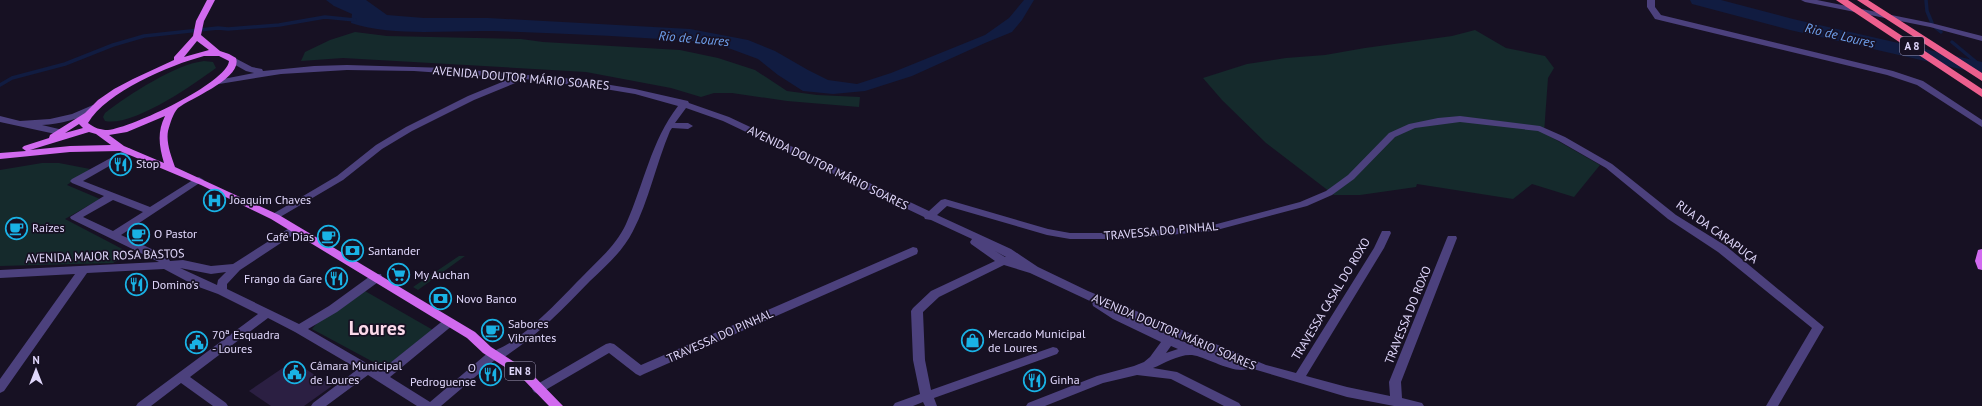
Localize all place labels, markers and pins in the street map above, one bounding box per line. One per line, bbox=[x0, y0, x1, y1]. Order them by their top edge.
restaurant icon: Stop bbox=[107, 151, 133, 177]
place label: Stop bbox=[136, 156, 159, 171]
hospital icon: Joaquim Chaves bbox=[201, 187, 227, 213]
place label: Joaquim Chaves bbox=[229, 192, 311, 207]
cafe icon: Raízes bbox=[4, 215, 30, 241]
place label: Raízes bbox=[32, 220, 65, 235]
cafe icon: O Pastor bbox=[126, 221, 152, 247]
cafe icon: Café Dias bbox=[316, 224, 342, 250]
place label: O Pastor bbox=[154, 226, 197, 241]
place label: Café Dias bbox=[266, 229, 314, 244]
bank icon: Santander bbox=[339, 238, 365, 264]
place label: Santander bbox=[368, 243, 420, 258]
supermarket icon: My Auchan bbox=[385, 262, 411, 288]
restaurant icon: Frango da Gare bbox=[324, 266, 350, 292]
place label: My Auchan bbox=[414, 267, 469, 282]
place label: Frango da Gare bbox=[244, 271, 322, 286]
restaurant icon: Domino's bbox=[123, 272, 149, 298]
place label: Domino's bbox=[152, 277, 199, 292]
bank icon: Novo Banco bbox=[427, 286, 453, 312]
place label: Novo Banco bbox=[456, 291, 517, 306]
place label: Sabores Vibrantes bbox=[507, 316, 556, 345]
cafe icon: Sabores Vibrantes bbox=[480, 318, 506, 344]
place label: Mercado Municipal de Loures bbox=[988, 326, 1086, 355]
place label: 70ª Esquadra - Loures bbox=[212, 327, 280, 356]
shop icon: Mercado Municipal de Loures bbox=[959, 328, 985, 354]
public building icon: 70ª Esquadra - Loures bbox=[184, 329, 210, 355]
place label: Câmara Municipal de Loures bbox=[310, 358, 403, 387]
public building icon: Câmara Municipal de Loures bbox=[281, 360, 307, 386]
place label: O Pedroguense bbox=[410, 360, 476, 389]
restaurant icon: O Pedroguense bbox=[478, 362, 504, 388]
restaurant icon: Ginha bbox=[1022, 367, 1048, 393]
place label: Ginha bbox=[1050, 372, 1080, 387]

